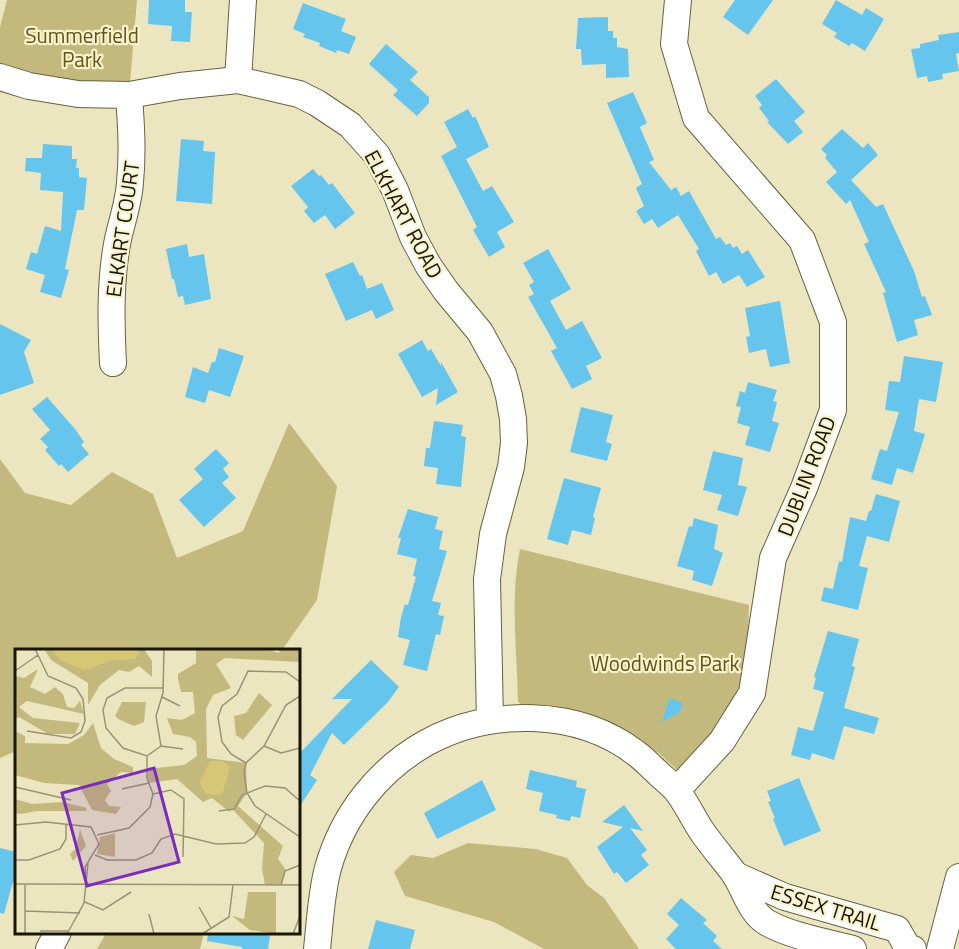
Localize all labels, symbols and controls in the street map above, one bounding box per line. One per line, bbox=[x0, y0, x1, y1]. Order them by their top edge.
park label: Summerfield Park bbox=[25, 19, 139, 75]
street label: ELKHART ROAD bbox=[357, 144, 451, 284]
street label: ELKART COURT bbox=[97, 159, 147, 299]
street label: DUBLIN ROAD bbox=[768, 411, 844, 541]
park label: Woodwinds Park bbox=[590, 647, 740, 679]
inset map bbox=[15, 649, 300, 934]
street label: ESSEX TRAIL bbox=[767, 875, 885, 939]

